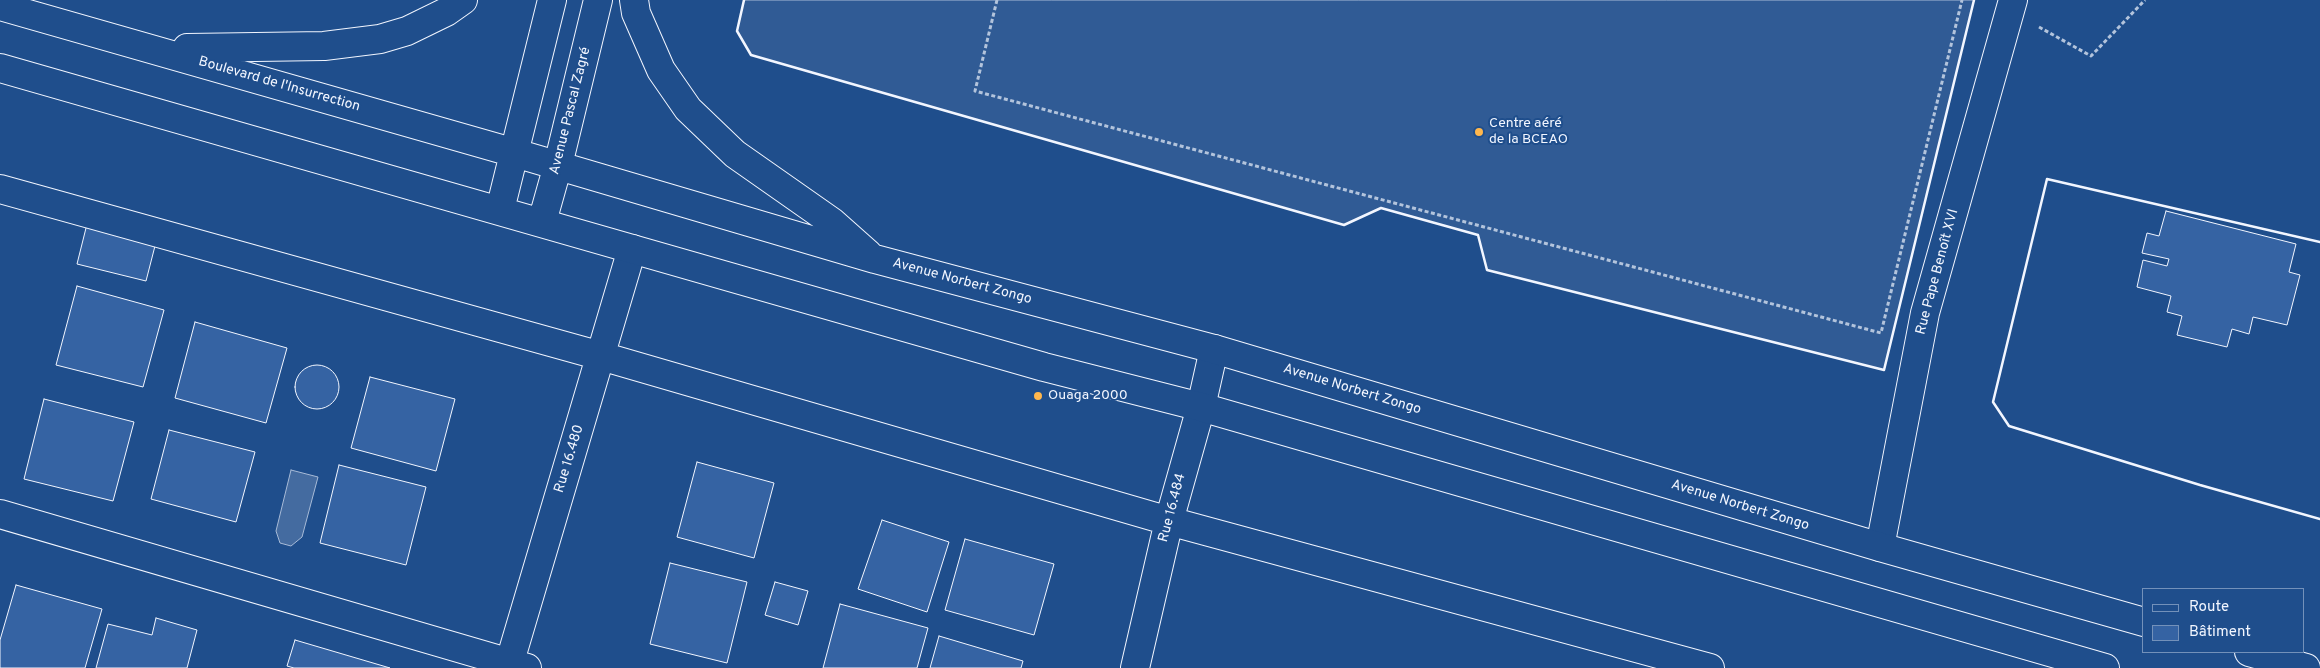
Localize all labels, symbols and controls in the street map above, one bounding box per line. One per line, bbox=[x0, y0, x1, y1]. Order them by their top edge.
street label: Avenue Pascal Zagré bbox=[547, 45, 595, 177]
street label: Boulevard de l'Insurrection bbox=[196, 54, 362, 116]
place label: Centre aéré de la BCEAO bbox=[1489, 116, 1568, 148]
marker: Centre aéré de la BCEAO bbox=[1473, 126, 1485, 138]
street label: Rue Pape Benoît XVI bbox=[1913, 207, 1963, 337]
street label: Avenue Norbert Zongo bbox=[891, 255, 1033, 309]
street label: Avenue Norbert Zongo bbox=[1281, 361, 1423, 419]
place label: Ouaga 2000 bbox=[1048, 388, 1128, 404]
marker: Ouaga 2000 bbox=[1032, 390, 1044, 402]
street label: Rue 16.480 bbox=[552, 423, 588, 495]
street label: Rue 16.484 bbox=[1156, 472, 1190, 544]
street label: Avenue Norbert Zongo bbox=[1669, 477, 1811, 535]
legend bbox=[2142, 588, 2305, 653]
text: Route bbox=[2189, 598, 2229, 617]
text: Bâtiment bbox=[2189, 623, 2251, 642]

